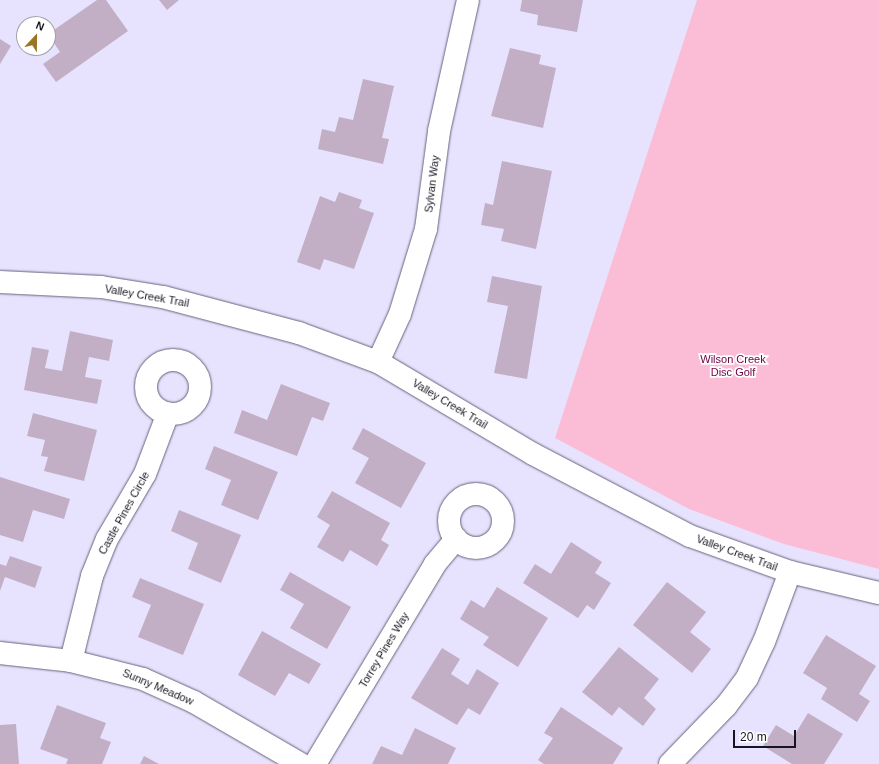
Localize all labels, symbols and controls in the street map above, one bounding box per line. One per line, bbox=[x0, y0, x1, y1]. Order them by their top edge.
north arrow bbox=[16, 16, 56, 56]
text: N bbox=[34, 19, 46, 33]
street label: Sylvan Way bbox=[422, 155, 442, 213]
street label: Valley Creek Trail bbox=[104, 282, 190, 310]
park label: Wilson Creek Disc Golf bbox=[700, 353, 766, 379]
street label: Valley Creek Trail bbox=[410, 376, 490, 432]
street label: Castle Pines Circle bbox=[96, 469, 152, 557]
street label: Valley Creek Trail bbox=[695, 532, 779, 574]
street label: Torrey Pines Way bbox=[356, 610, 412, 690]
street label: Sunny Meadow bbox=[121, 666, 195, 708]
scale bar bbox=[735, 722, 798, 748]
text: 20 m bbox=[740, 730, 767, 744]

